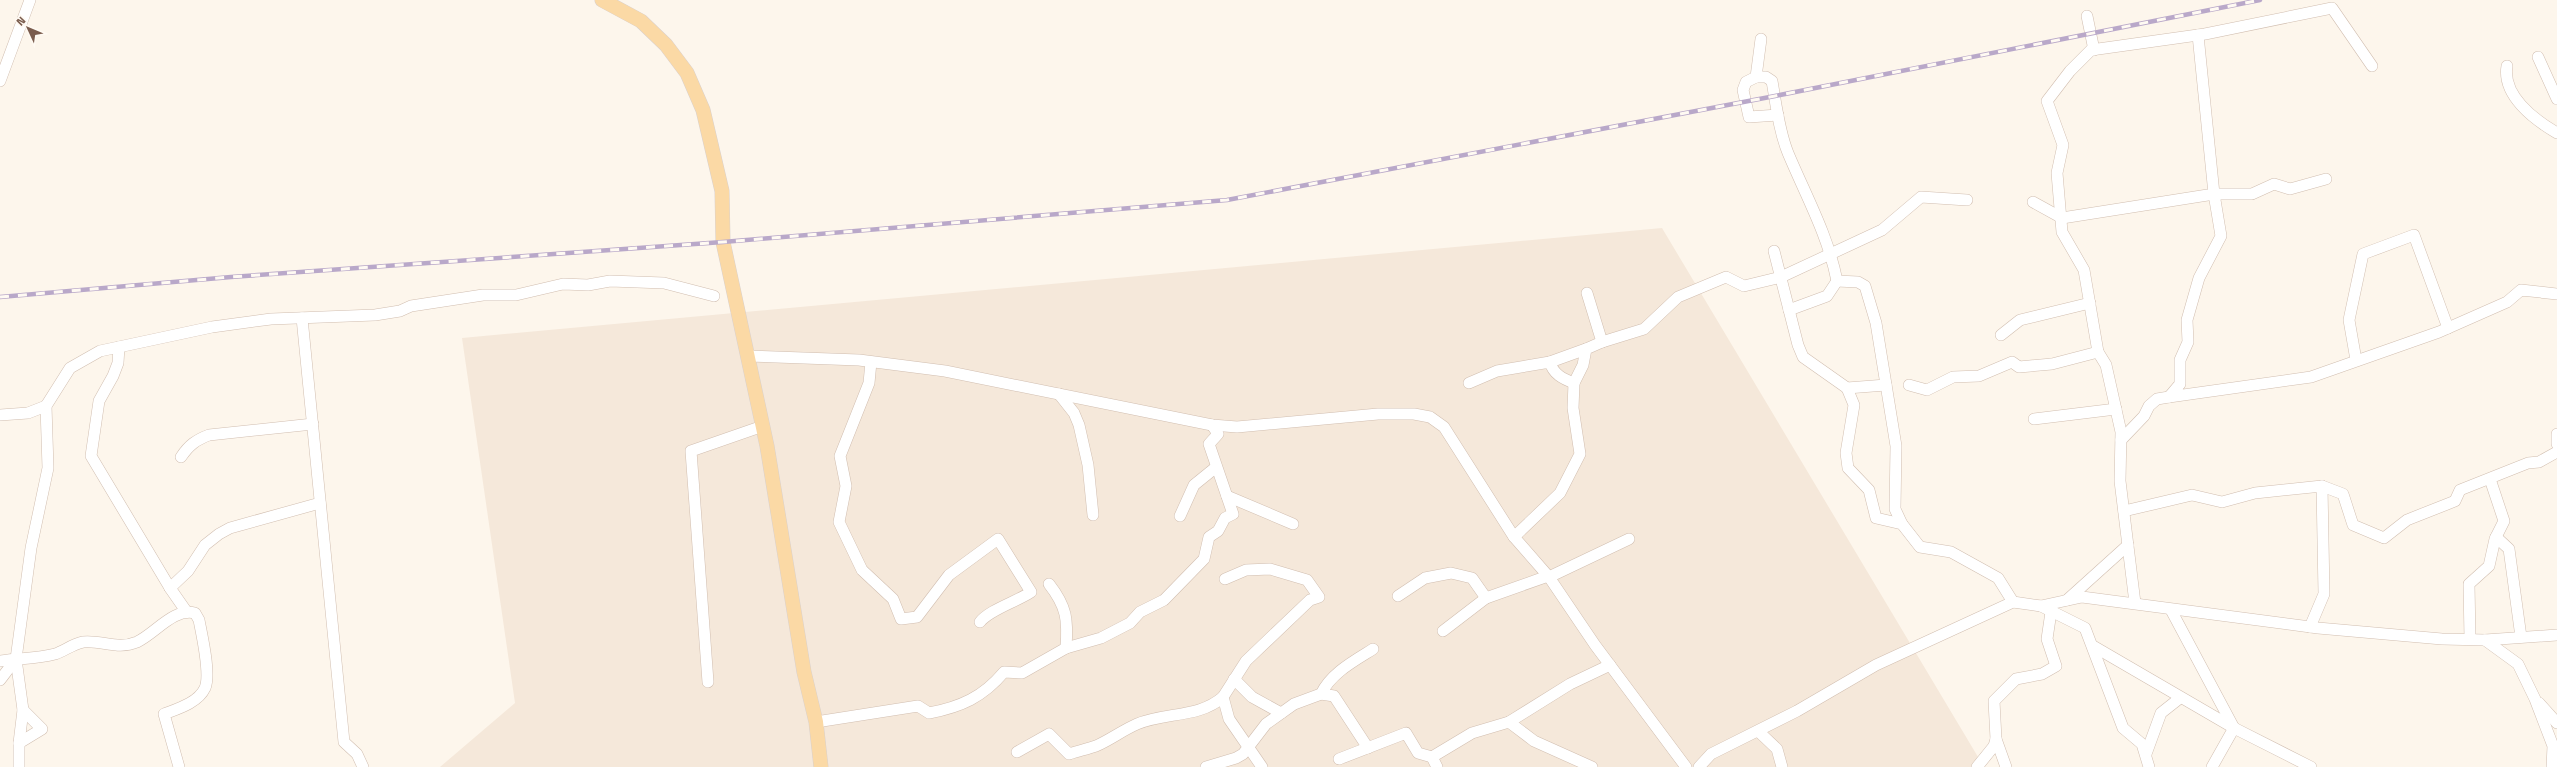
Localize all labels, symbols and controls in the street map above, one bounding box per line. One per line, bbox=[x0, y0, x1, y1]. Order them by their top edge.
north arrow bbox=[8, 8, 48, 48]
text: N bbox=[12, 13, 29, 29]

